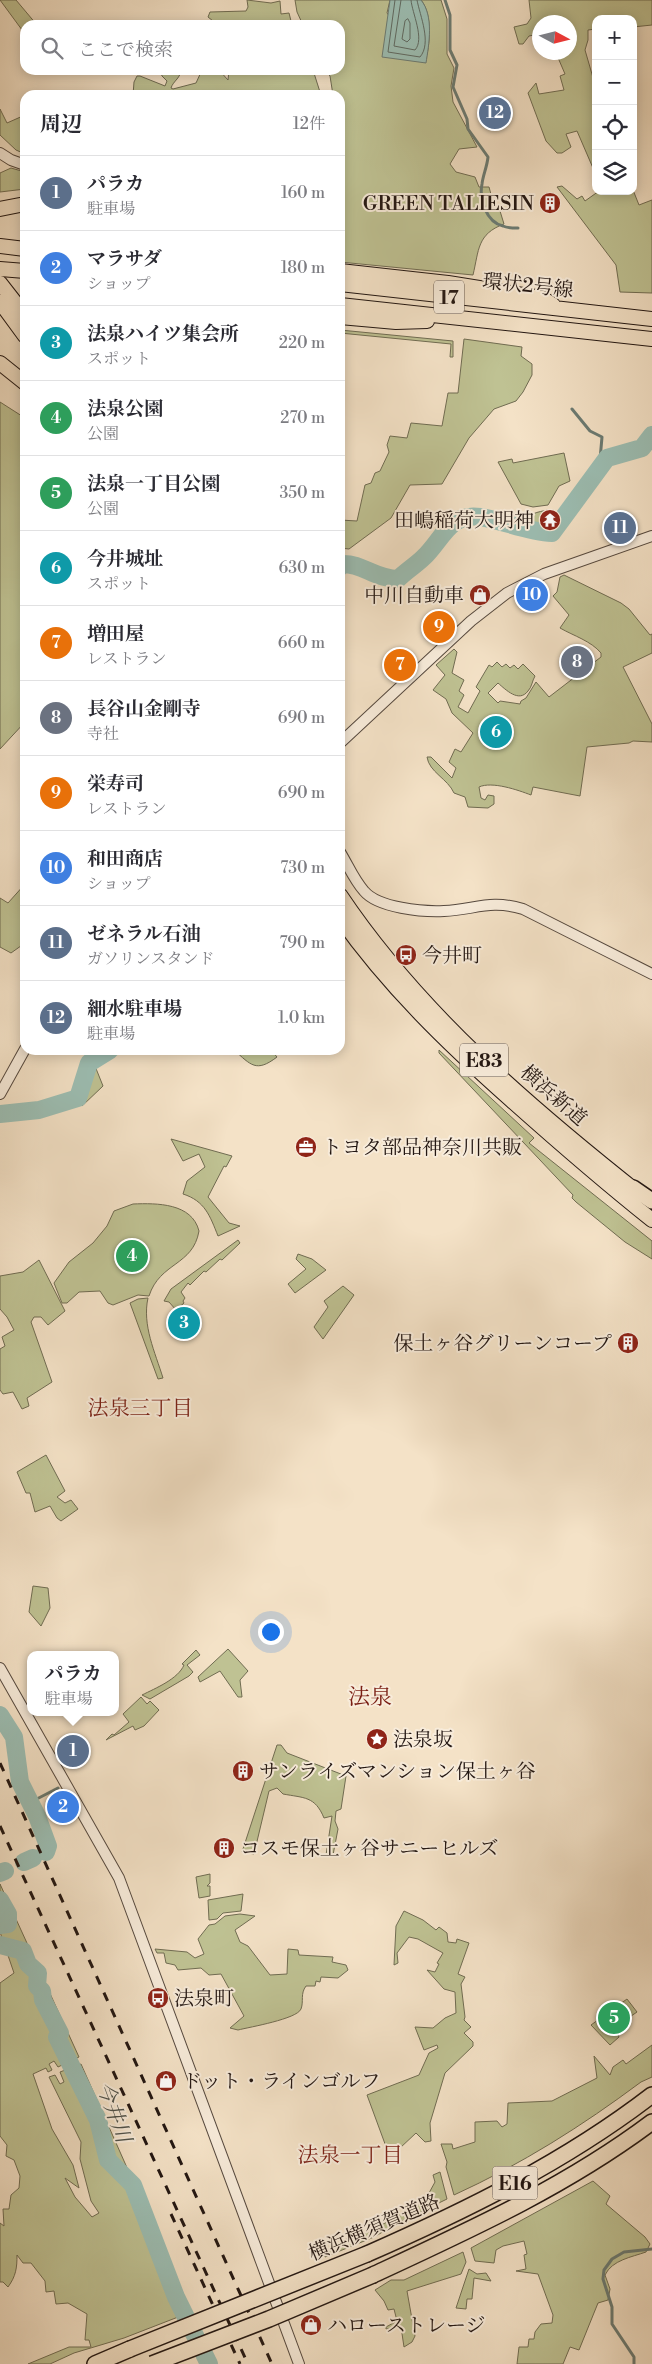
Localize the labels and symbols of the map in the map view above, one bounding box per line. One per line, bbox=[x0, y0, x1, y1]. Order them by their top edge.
north arrow bbox=[532, 15, 577, 60]
pin: 12 bbox=[479, 94, 511, 132]
building icon: GREEN TALIESIN bbox=[538, 191, 562, 215]
place label: GREEN TALIESIN bbox=[363, 192, 534, 217]
street label: 環状2号線 bbox=[481, 269, 575, 304]
road number: 17 bbox=[434, 280, 464, 314]
temple icon: 田嶋稲荷大明神 bbox=[538, 508, 562, 532]
place label: 田嶋稲荷大明神 bbox=[394, 509, 534, 534]
pin: 11 bbox=[604, 509, 636, 547]
pin: 10 bbox=[516, 576, 548, 614]
shop icon: 中川自動車 bbox=[468, 583, 492, 607]
place label: 中川自動車 bbox=[364, 584, 464, 609]
pin: 9 bbox=[423, 608, 455, 646]
pin: 8 bbox=[561, 643, 593, 681]
pin: 7 bbox=[384, 646, 416, 684]
pin: 6 bbox=[480, 713, 512, 751]
bus stop icon: 今井町 bbox=[394, 943, 418, 967]
place label: 今井町 bbox=[422, 944, 482, 969]
road number: E83 bbox=[460, 1044, 508, 1076]
street label: 横浜新道 bbox=[515, 1060, 591, 1132]
office icon: トヨタ部品神奈川共販 bbox=[294, 1135, 318, 1159]
place label: トヨタ部品神奈川共販 bbox=[322, 1136, 522, 1161]
pin: 4 bbox=[116, 1237, 148, 1275]
pin: 3 bbox=[168, 1304, 200, 1342]
building icon: 保土ヶ谷グリーンコープ bbox=[616, 1331, 640, 1355]
place label: 保土ヶ谷グリーンコープ bbox=[393, 1332, 612, 1357]
district label: 法泉三丁目 bbox=[88, 1396, 193, 1422]
your location bbox=[258, 1619, 284, 1645]
district label: 法泉 bbox=[348, 1684, 392, 1711]
place icon: 法泉坂 bbox=[365, 1727, 389, 1751]
place label: 法泉坂 bbox=[393, 1728, 453, 1753]
pin: 1 bbox=[57, 1732, 89, 1770]
building icon: サンライズマンション保土ヶ谷 bbox=[231, 1759, 255, 1783]
place label: サンライズマンション保土ヶ谷 bbox=[259, 1760, 536, 1785]
pin: 2 bbox=[47, 1788, 79, 1826]
building icon: コスモ保土ヶ谷サニーヒルズ bbox=[212, 1836, 236, 1860]
place label: コスモ保土ヶ谷サニーヒルズ bbox=[240, 1837, 499, 1862]
bus stop icon: 法泉町 bbox=[146, 1986, 170, 2010]
place label: 法泉町 bbox=[174, 1987, 234, 2012]
pin: 5 bbox=[598, 1999, 630, 2037]
shop icon: ドット・ラインゴルフ bbox=[154, 2069, 178, 2093]
place label: ドット・ラインゴルフ bbox=[182, 2070, 381, 2095]
water label: 今井川 bbox=[90, 2078, 137, 2148]
district label: 法泉一丁目 bbox=[298, 2143, 403, 2169]
road number: E16 bbox=[492, 2166, 538, 2200]
street label: 横浜横須賀道路 bbox=[305, 2190, 444, 2267]
shop icon: ハローストレージ bbox=[299, 2313, 323, 2337]
place label: ハローストレージ bbox=[327, 2314, 486, 2339]

